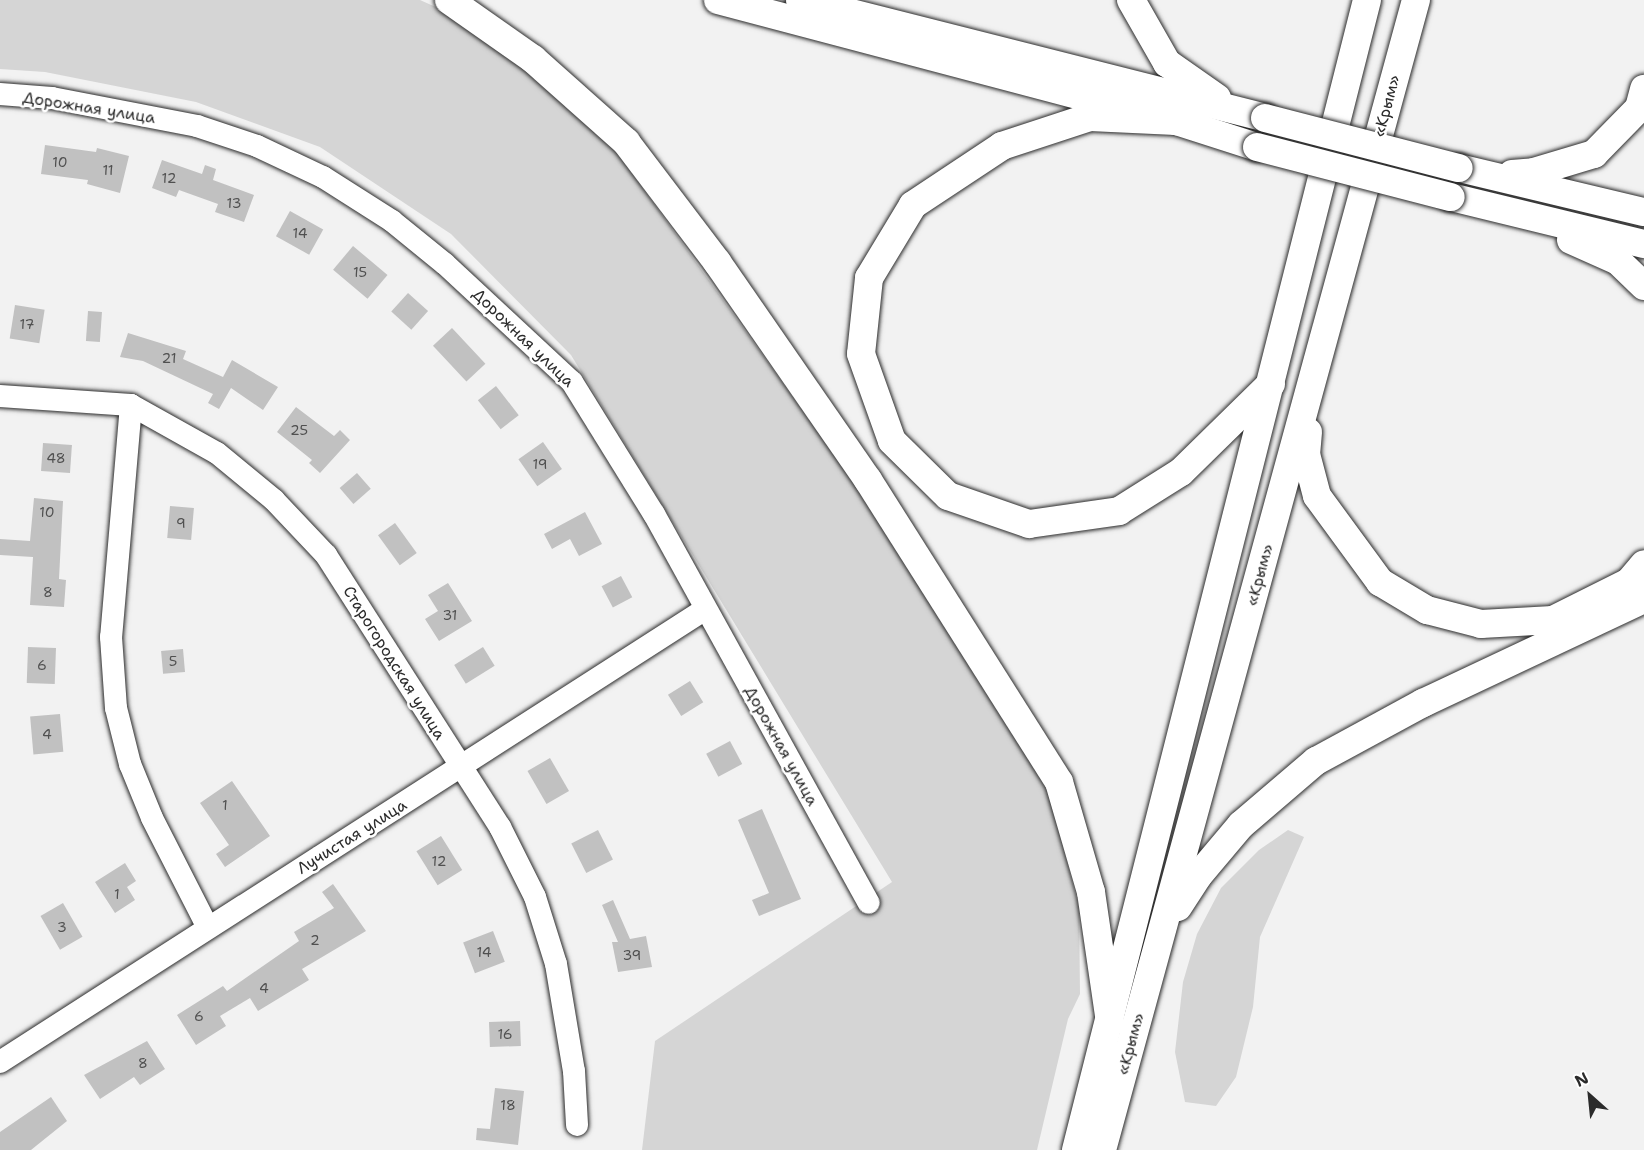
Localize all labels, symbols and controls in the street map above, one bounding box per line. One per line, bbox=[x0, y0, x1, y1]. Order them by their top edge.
street label: «Крым» bbox=[1370, 73, 1404, 139]
street label: Дорожная улица bbox=[21, 88, 157, 128]
house number: 10 bbox=[52, 154, 68, 170]
house number: 11 bbox=[102, 162, 114, 178]
house number: 12 bbox=[162, 170, 176, 186]
house number: 13 bbox=[227, 195, 241, 211]
house number: 14 bbox=[292, 225, 308, 241]
house number: 15 bbox=[353, 264, 367, 280]
street label: Дорожная улица bbox=[468, 285, 578, 391]
house number: 17 bbox=[20, 316, 34, 332]
house number: 21 bbox=[162, 350, 176, 366]
house number: 25 bbox=[290, 422, 308, 438]
house number: 48 bbox=[46, 450, 66, 466]
house number: 19 bbox=[532, 456, 548, 472]
house number: 10 bbox=[39, 504, 55, 520]
house number: 9 bbox=[176, 515, 186, 531]
street label: «Крым» bbox=[1243, 542, 1277, 608]
street label: Старогородская улица bbox=[339, 583, 449, 743]
house number: 8 bbox=[43, 584, 53, 600]
house number: 31 bbox=[443, 607, 457, 623]
house number: 5 bbox=[169, 653, 177, 669]
house number: 6 bbox=[37, 657, 47, 673]
street label: Дорожная улица bbox=[740, 683, 822, 809]
house number: 4 bbox=[42, 726, 52, 742]
street label: Лучистая улица bbox=[294, 795, 410, 879]
house number: 1 bbox=[222, 797, 228, 813]
house number: 12 bbox=[432, 853, 446, 869]
house number: 1 bbox=[114, 886, 120, 902]
house number: 3 bbox=[57, 919, 67, 935]
house number: 2 bbox=[310, 932, 320, 948]
house number: 14 bbox=[476, 944, 492, 960]
house number: 39 bbox=[623, 947, 641, 963]
house number: 4 bbox=[259, 980, 269, 996]
house number: 6 bbox=[194, 1008, 204, 1024]
street label: «Крым» bbox=[1114, 1011, 1148, 1077]
house number: 16 bbox=[497, 1026, 513, 1042]
house number: 8 bbox=[138, 1055, 148, 1071]
north arrow bbox=[1560, 1066, 1620, 1126]
text: N bbox=[1571, 1067, 1592, 1092]
house number: 18 bbox=[500, 1097, 516, 1113]

